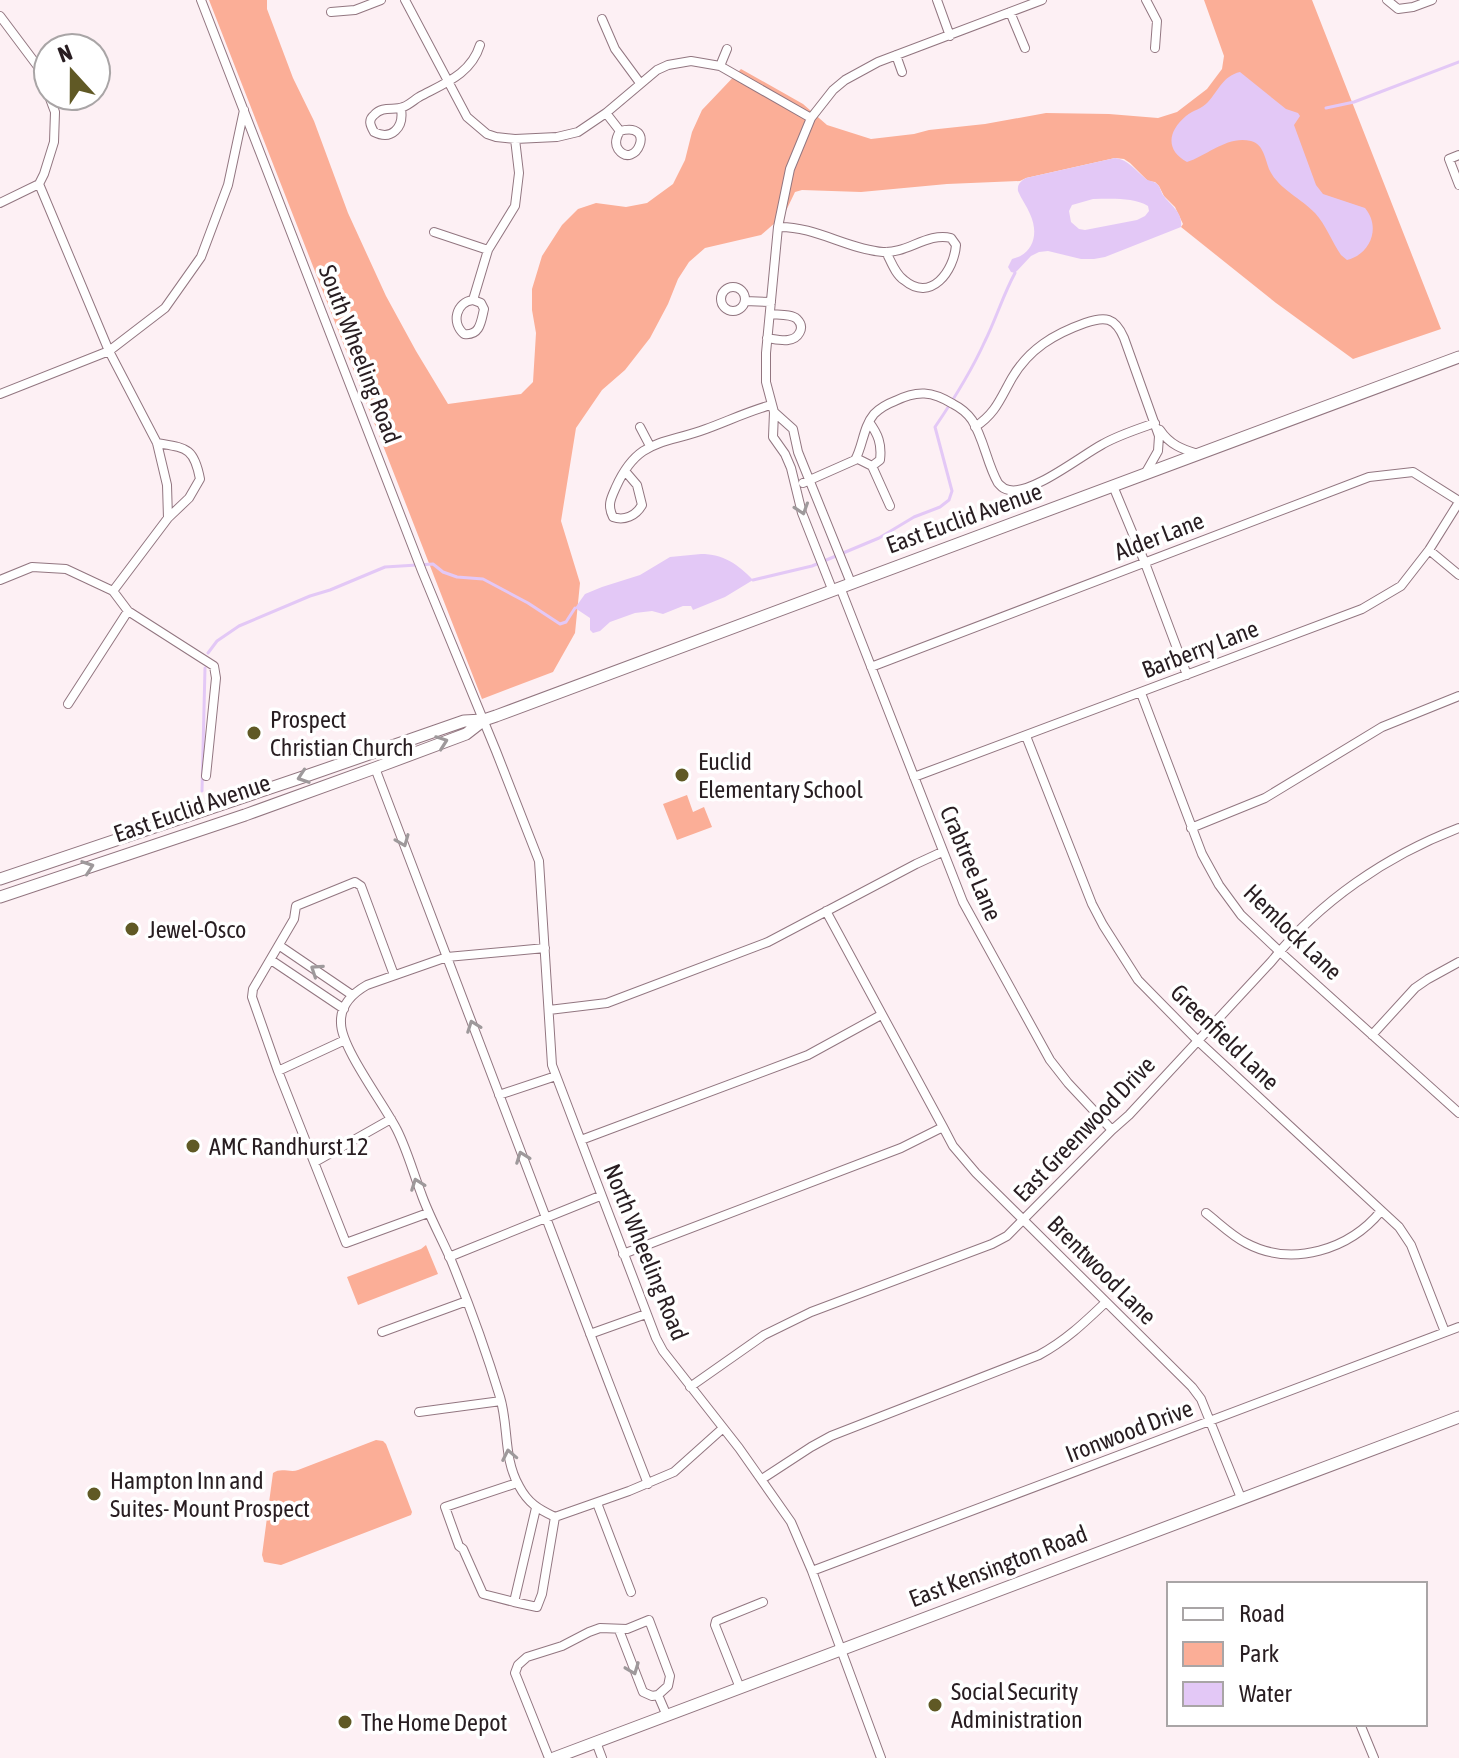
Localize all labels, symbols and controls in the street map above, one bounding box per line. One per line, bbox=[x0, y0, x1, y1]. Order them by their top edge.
north arrow bbox=[32, 32, 112, 112]
text: N bbox=[54, 39, 76, 68]
street label: South Wheeling Road bbox=[314, 261, 406, 447]
street label: East Euclid Avenue bbox=[882, 477, 1046, 559]
one-way arrow bbox=[793, 502, 809, 515]
street label: Alder Lane bbox=[1111, 507, 1207, 565]
street label: Barberry Lane bbox=[1138, 614, 1262, 684]
place label: Prospect Christian Church bbox=[270, 706, 414, 761]
marker: Prospect Christian Church bbox=[245, 724, 263, 742]
one-way arrow bbox=[434, 735, 448, 752]
place label: Euclid Elementary School bbox=[698, 748, 864, 803]
marker: Euclid Elementary School bbox=[673, 766, 691, 784]
one-way arrow bbox=[297, 767, 311, 783]
street label: East Euclid Avenue bbox=[110, 769, 274, 847]
street label: Crabtree Lane bbox=[935, 802, 1007, 924]
one-way arrow bbox=[393, 833, 410, 847]
one-way arrow bbox=[80, 860, 94, 876]
street label: Hemlock Lane bbox=[1239, 879, 1347, 985]
place label: Jewel-Osco bbox=[148, 916, 246, 943]
marker: Jewel-Osco bbox=[123, 920, 141, 938]
one-way arrow bbox=[310, 965, 325, 980]
street label: Greenfield Lane bbox=[1165, 979, 1285, 1095]
one-way arrow bbox=[466, 1020, 483, 1034]
street label: East Greenwood Drive bbox=[1008, 1051, 1160, 1207]
place label: AMC Randhurst 12 bbox=[209, 1133, 369, 1160]
marker: AMC Randhurst 12 bbox=[184, 1137, 202, 1155]
one-way arrow bbox=[515, 1150, 531, 1164]
street label: North Wheeling Road bbox=[598, 1160, 694, 1344]
one-way arrow bbox=[411, 1178, 427, 1192]
street label: Brentwood Lane bbox=[1042, 1210, 1162, 1330]
street label: Ironwood Drive bbox=[1062, 1394, 1196, 1468]
one-way arrow bbox=[501, 1449, 518, 1462]
place label: Hampton Inn and Suites- Mount Prospect bbox=[110, 1467, 310, 1522]
marker: Hampton Inn and Suites- Mount Prospect bbox=[85, 1485, 103, 1503]
street label: East Kensington Road bbox=[905, 1520, 1091, 1612]
legend bbox=[1167, 1582, 1427, 1726]
text: Road bbox=[1239, 1600, 1285, 1627]
text: Park bbox=[1239, 1640, 1280, 1667]
one-way arrow bbox=[623, 1661, 640, 1675]
place label: Social Security Administration bbox=[951, 1678, 1083, 1733]
text: Water bbox=[1239, 1680, 1292, 1707]
marker: Social Security Administration bbox=[926, 1696, 944, 1714]
place label: The Home Depot bbox=[361, 1709, 508, 1736]
marker: The Home Depot bbox=[336, 1713, 354, 1731]

